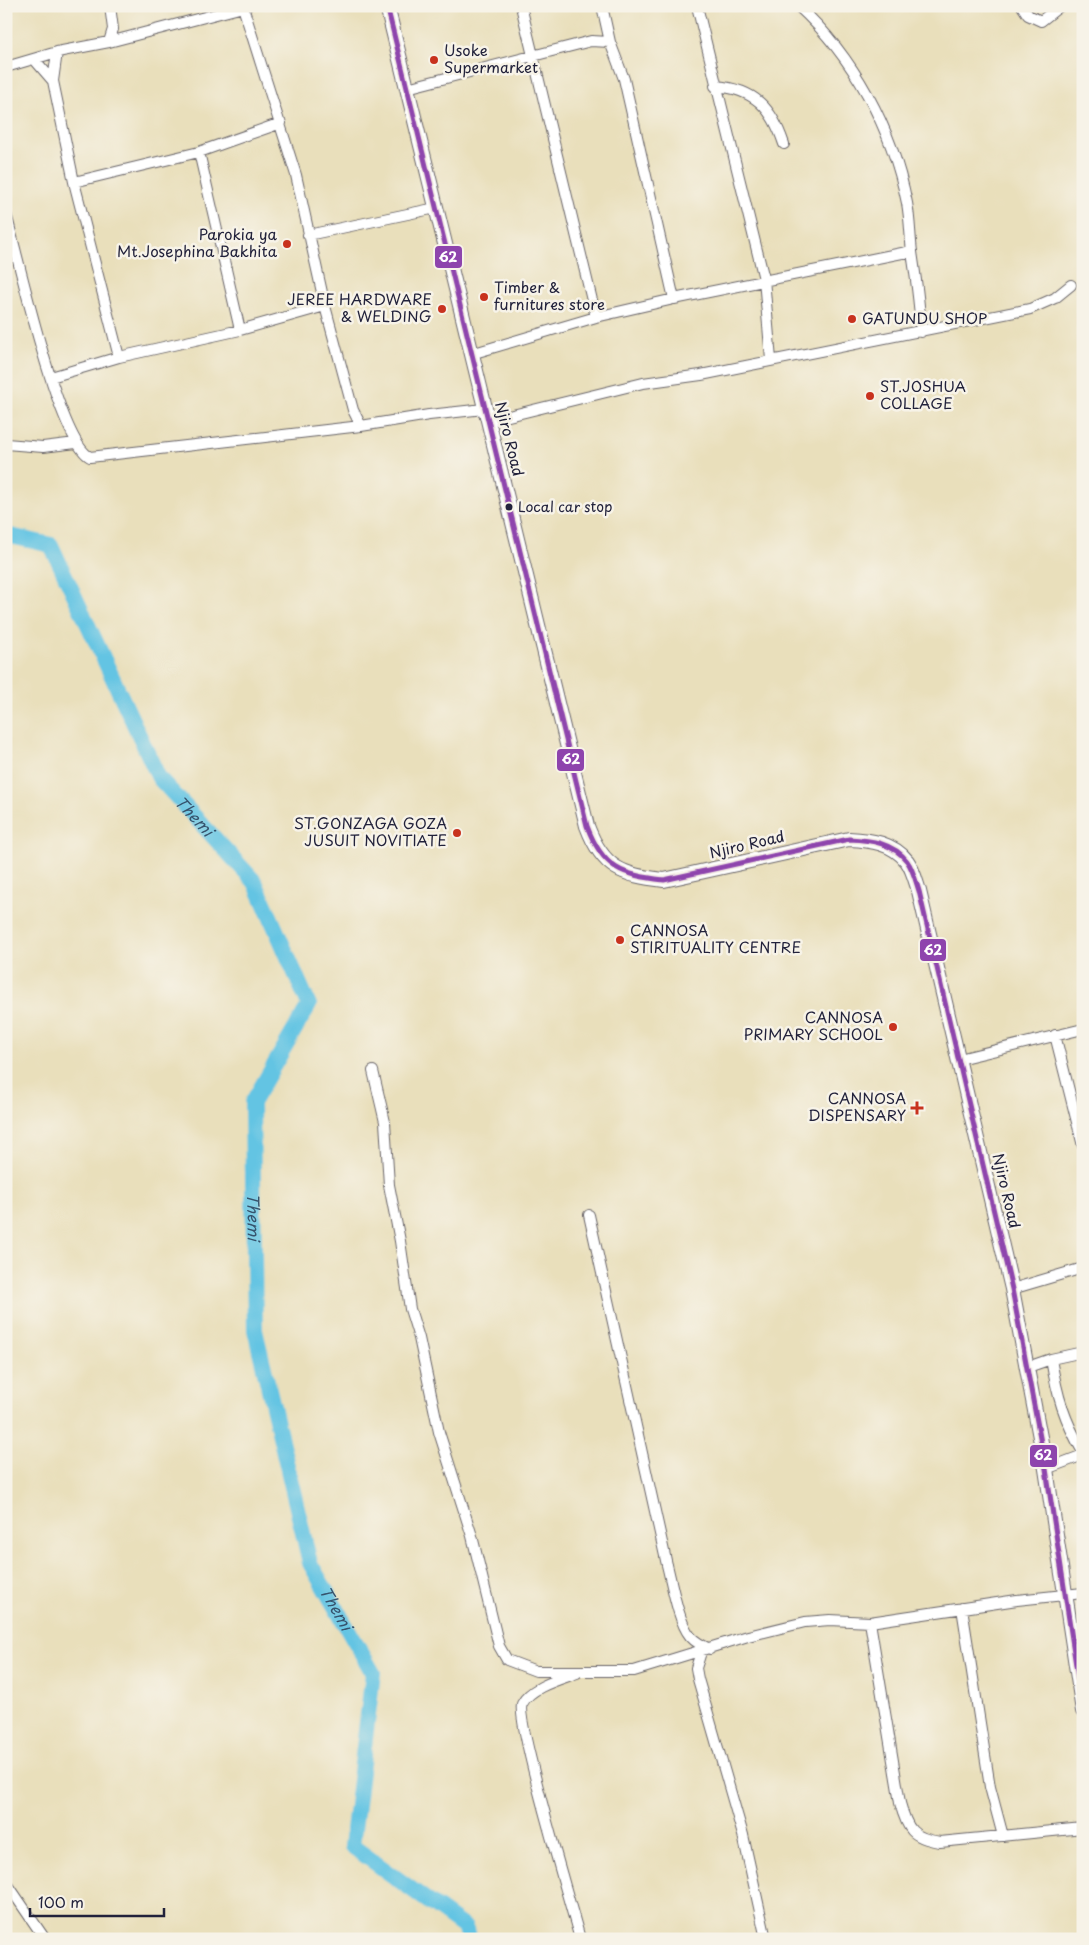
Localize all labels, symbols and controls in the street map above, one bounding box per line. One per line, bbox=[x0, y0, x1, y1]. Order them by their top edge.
place label: Usoke Supermarket bbox=[444, 38, 538, 78]
marker: Usoke Supermarket bbox=[428, 54, 440, 66]
place label: Parokia ya Mt.Josephina Bakhita bbox=[117, 222, 278, 262]
marker: Parokia ya Mt.Josephina Bakhita bbox=[281, 238, 293, 250]
line badge: 62 bbox=[434, 245, 463, 269]
text: 62 bbox=[439, 246, 457, 267]
place label: Timber & furnitures store bbox=[494, 275, 605, 315]
place label: JEREE HARDWARE & WELDING bbox=[287, 287, 432, 327]
marker: Timber & furnitures store bbox=[478, 291, 490, 303]
marker: JEREE HARDWARE & WELDING bbox=[436, 303, 448, 315]
place label: GATUNDU SHOP bbox=[862, 306, 987, 329]
marker: GATUNDU SHOP bbox=[846, 313, 858, 325]
place label: ST.JOSHUA COLLAGE bbox=[880, 374, 966, 414]
marker: ST.JOSHUA COLLAGE bbox=[864, 390, 876, 402]
street label: Njiro Road bbox=[490, 399, 531, 478]
place label: Local car stop bbox=[518, 496, 612, 517]
marker: Local car stop bbox=[504, 502, 514, 512]
line badge: 62 bbox=[556, 748, 585, 772]
text: 62 bbox=[562, 748, 580, 769]
water label: Themi bbox=[170, 790, 222, 843]
place label: ST.GONZAGA GOZA JUSUIT NOVITIATE bbox=[294, 811, 447, 851]
street label: Njiro Road bbox=[707, 824, 786, 863]
marker: ST.GONZAGA GOZA JUSUIT NOVITIATE bbox=[451, 827, 463, 839]
place label: CANNOSA STIRITUALITY CENTRE bbox=[630, 918, 801, 958]
marker: CANNOSA STIRITUALITY CENTRE bbox=[614, 934, 626, 946]
line badge: 62 bbox=[919, 938, 947, 962]
text: 62 bbox=[924, 939, 942, 960]
place label: CANNOSA PRIMARY SCHOOL bbox=[744, 1005, 883, 1045]
marker: CANNOSA PRIMARY SCHOOL bbox=[887, 1021, 899, 1033]
place label: CANNOSA DISPENSARY bbox=[808, 1086, 906, 1126]
marker: CANNOSA DISPENSARY bbox=[910, 1101, 924, 1115]
street label: Njiro Road bbox=[988, 1151, 1027, 1230]
water label: Themi bbox=[242, 1193, 267, 1243]
line badge: 62 bbox=[1029, 1444, 1058, 1468]
text: 62 bbox=[1034, 1444, 1052, 1465]
water label: Themi bbox=[315, 1581, 360, 1637]
scale bar bbox=[30, 1885, 164, 1917]
text: 100 m bbox=[38, 1890, 84, 1913]

